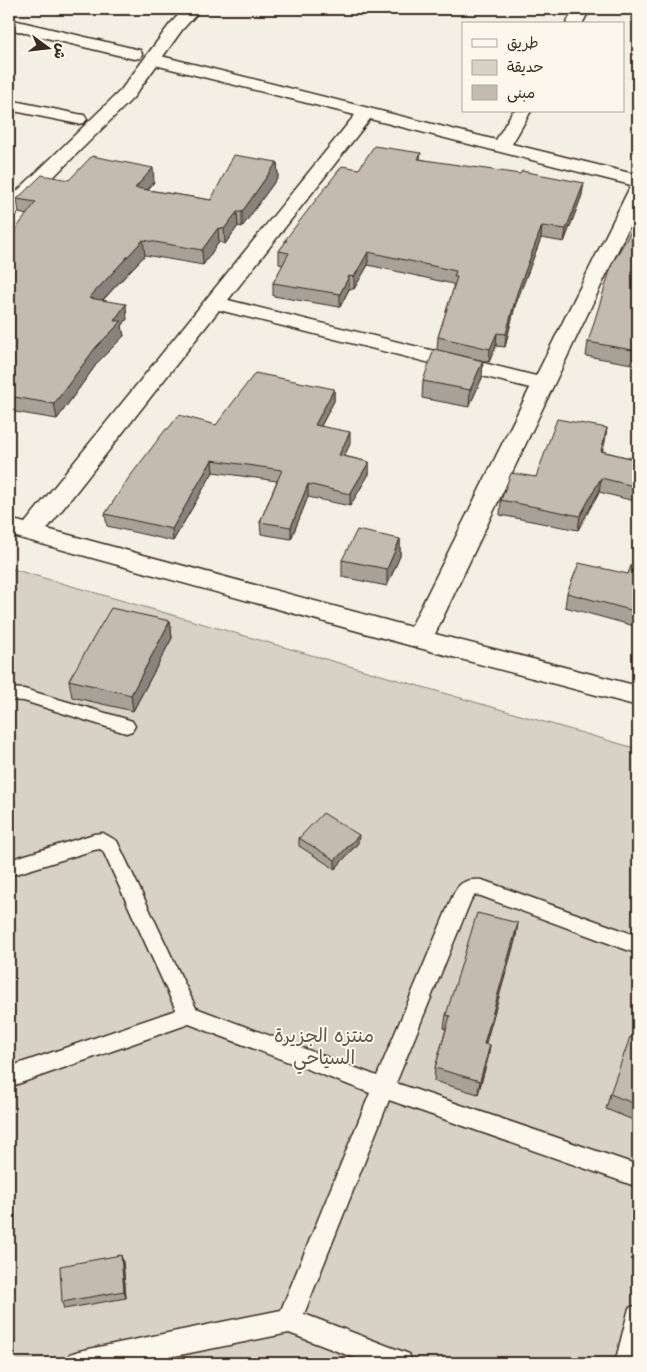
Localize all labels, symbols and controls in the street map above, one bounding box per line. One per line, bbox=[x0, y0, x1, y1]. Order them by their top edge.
north arrow bbox=[22, 22, 72, 72]
legend bbox=[462, 22, 624, 112]
text: طريق bbox=[507, 34, 539, 52]
text: ش bbox=[50, 42, 70, 61]
text: حديقة bbox=[507, 58, 544, 76]
text: مبنى bbox=[507, 84, 535, 103]
park label: منتزه الجزيرة السياحي bbox=[274, 1025, 374, 1074]

